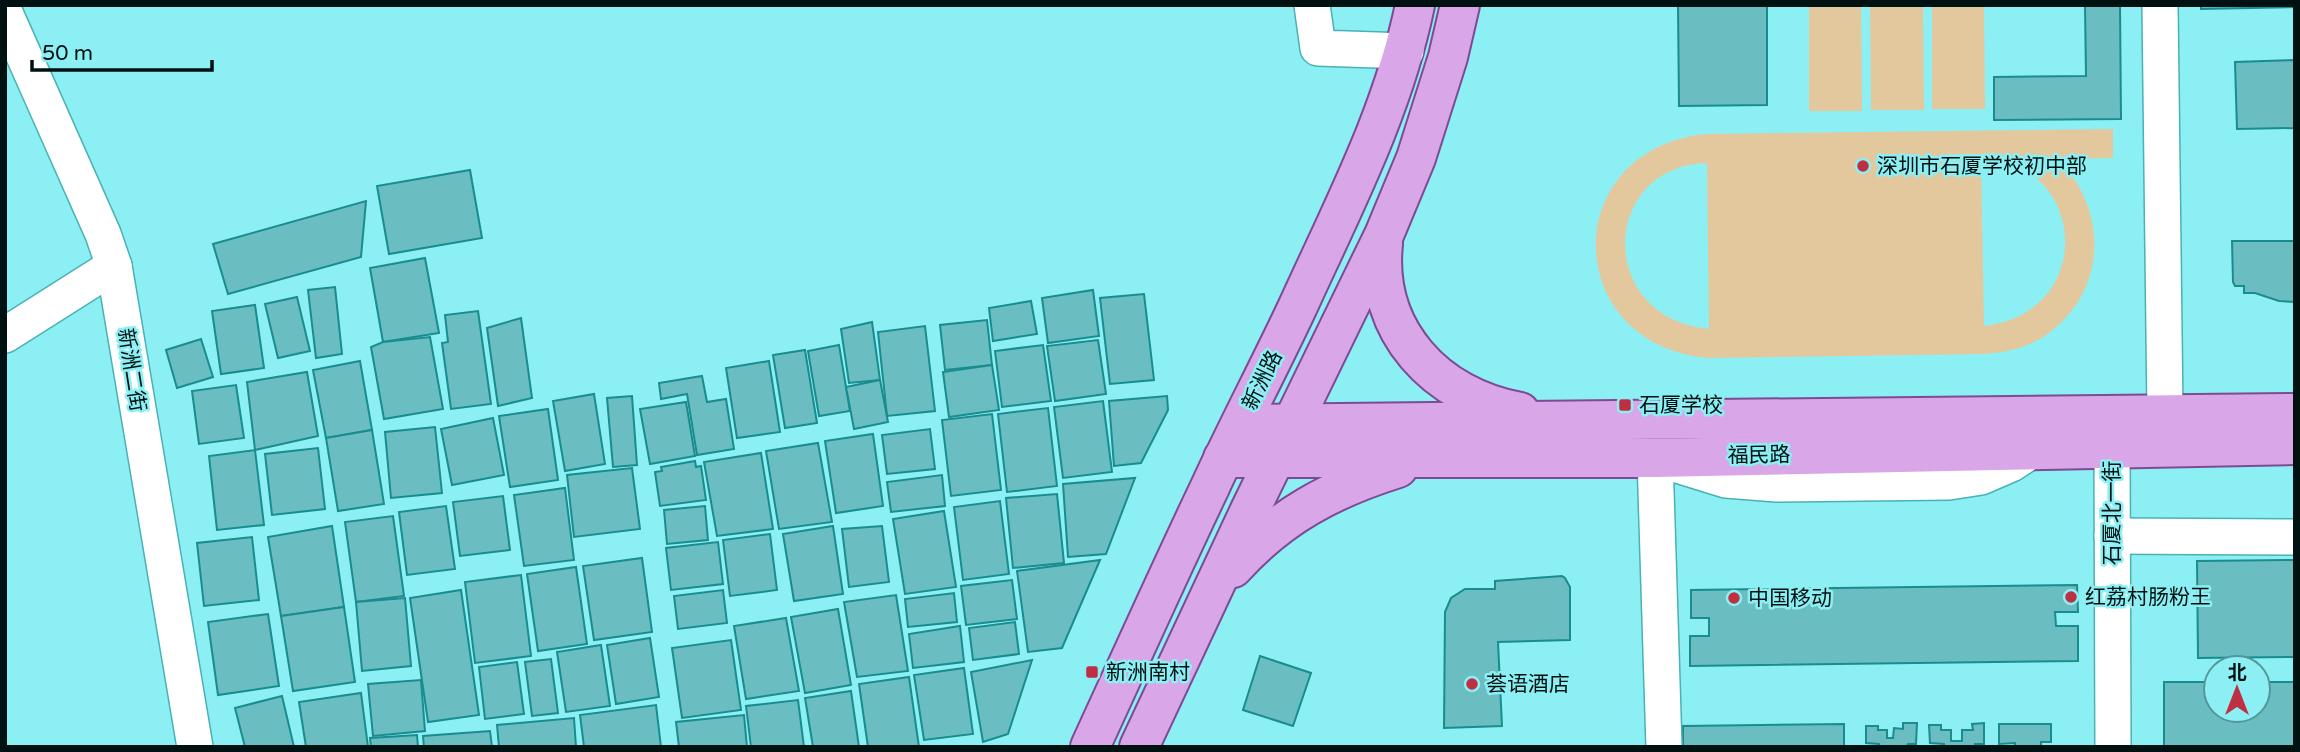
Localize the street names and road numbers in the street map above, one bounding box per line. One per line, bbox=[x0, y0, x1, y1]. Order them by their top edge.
street label: 新洲二街 bbox=[113, 327, 150, 414]
street label: 新洲路 bbox=[1237, 346, 1287, 414]
street label: 福民路 bbox=[1727, 442, 1791, 469]
street label: 石厦北一街 bbox=[2100, 461, 2125, 566]

